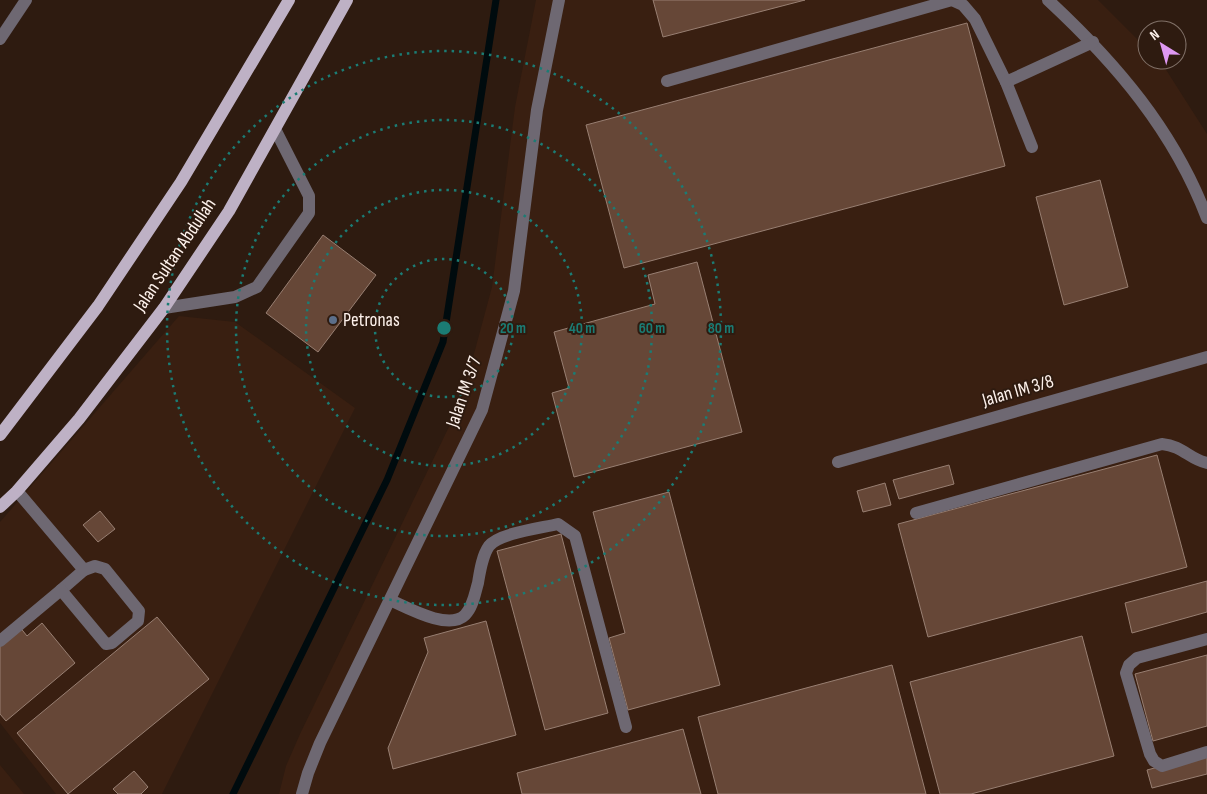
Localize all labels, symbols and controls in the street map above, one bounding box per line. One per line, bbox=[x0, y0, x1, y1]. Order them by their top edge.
north arrow bbox=[1137, 20, 1187, 70]
text: N bbox=[1146, 26, 1163, 44]
street label: Jalan Sultan Abdullah bbox=[128, 194, 221, 317]
place label: Petronas bbox=[343, 309, 400, 332]
marker: Petronas bbox=[327, 314, 339, 326]
centre of rings bbox=[435, 319, 453, 337]
text: 20 m bbox=[500, 319, 526, 338]
text: 40 m bbox=[569, 319, 595, 338]
text: 60 m bbox=[639, 319, 665, 338]
text: 80 m bbox=[708, 319, 734, 338]
street label: Jalan IM 3/7 bbox=[441, 353, 487, 431]
street label: Jalan IM 3/8 bbox=[979, 370, 1056, 412]

